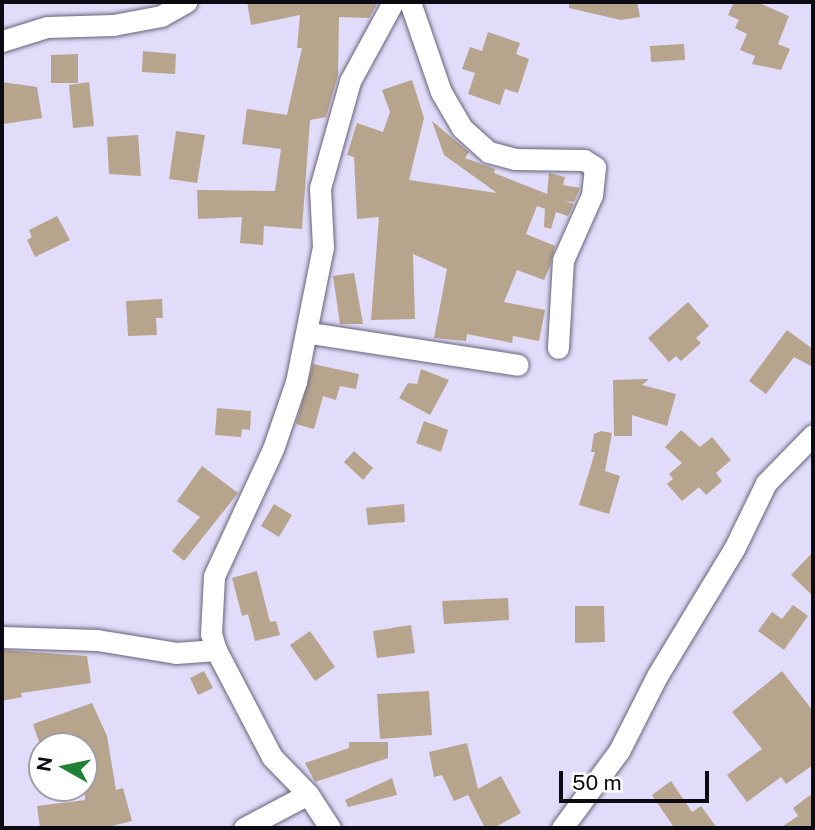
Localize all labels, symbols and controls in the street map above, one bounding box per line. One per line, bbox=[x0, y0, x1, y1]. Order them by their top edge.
north arrow bbox=[28, 732, 98, 802]
text: N bbox=[32, 755, 56, 773]
scale bar bbox=[563, 756, 714, 800]
text: 50 m bbox=[572, 770, 622, 795]

